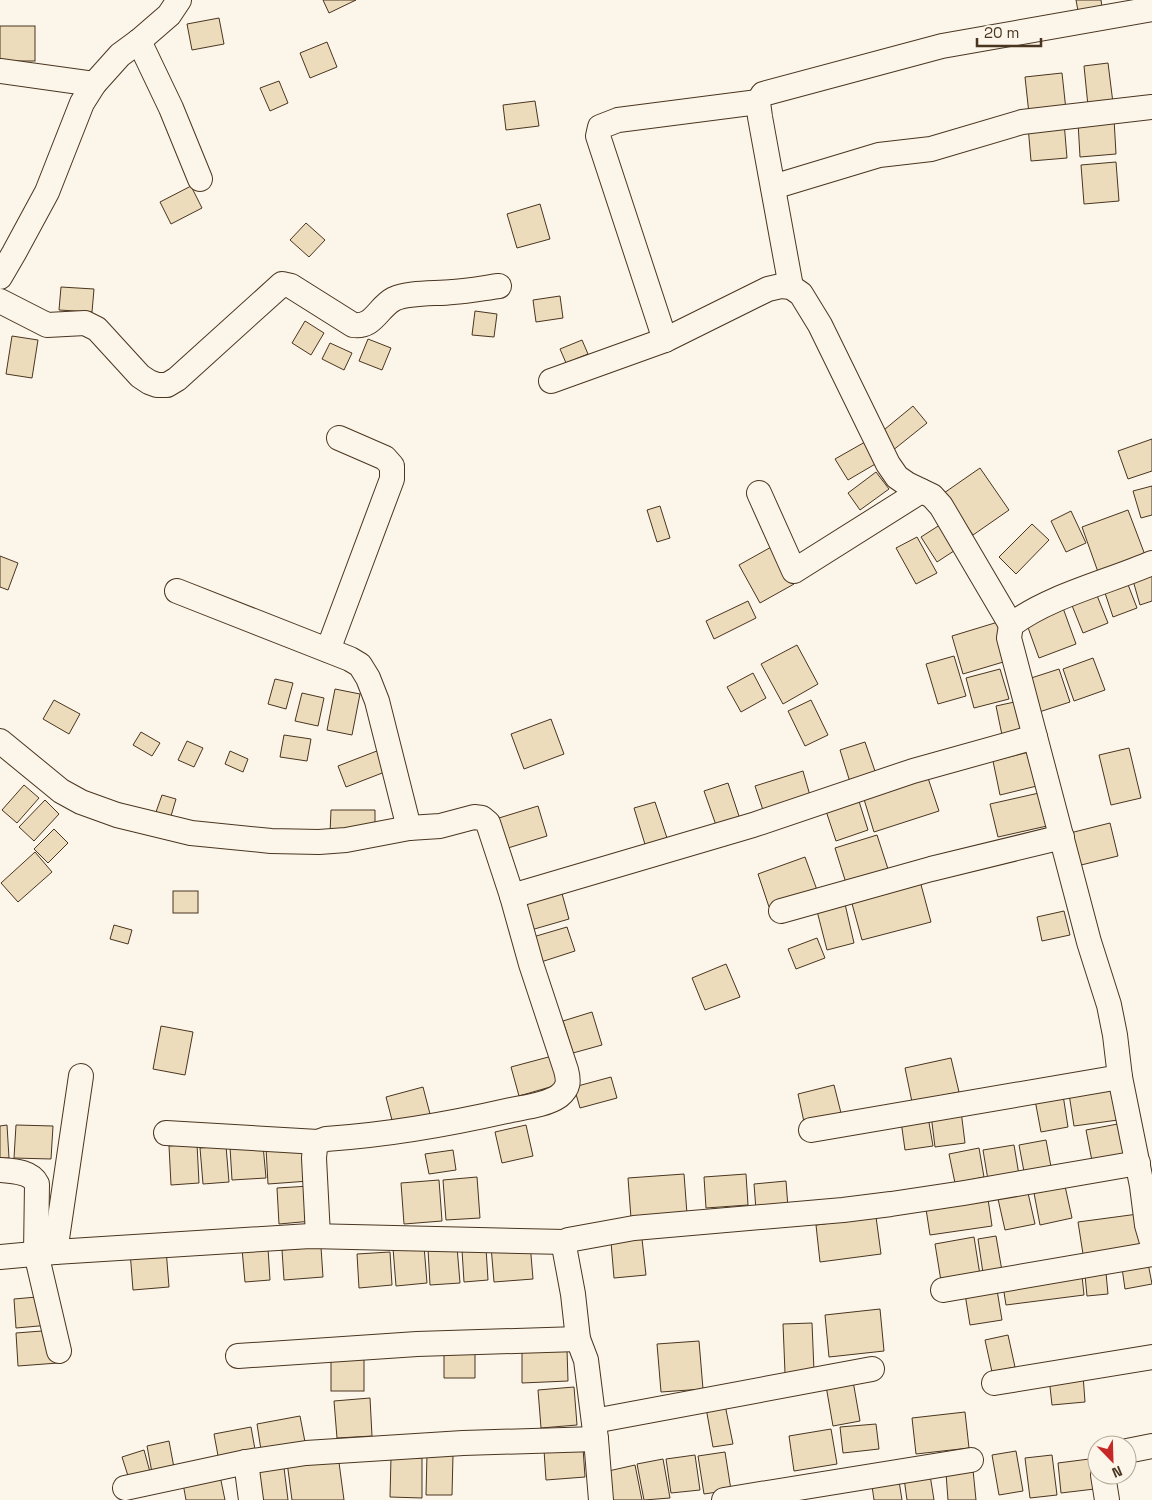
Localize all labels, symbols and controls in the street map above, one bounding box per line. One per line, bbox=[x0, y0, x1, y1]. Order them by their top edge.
scale bar bbox=[977, 15, 1041, 47]
text: 20 m bbox=[984, 23, 1019, 42]
north arrow bbox=[1087, 1435, 1137, 1485]
text: N bbox=[1109, 1462, 1125, 1482]

